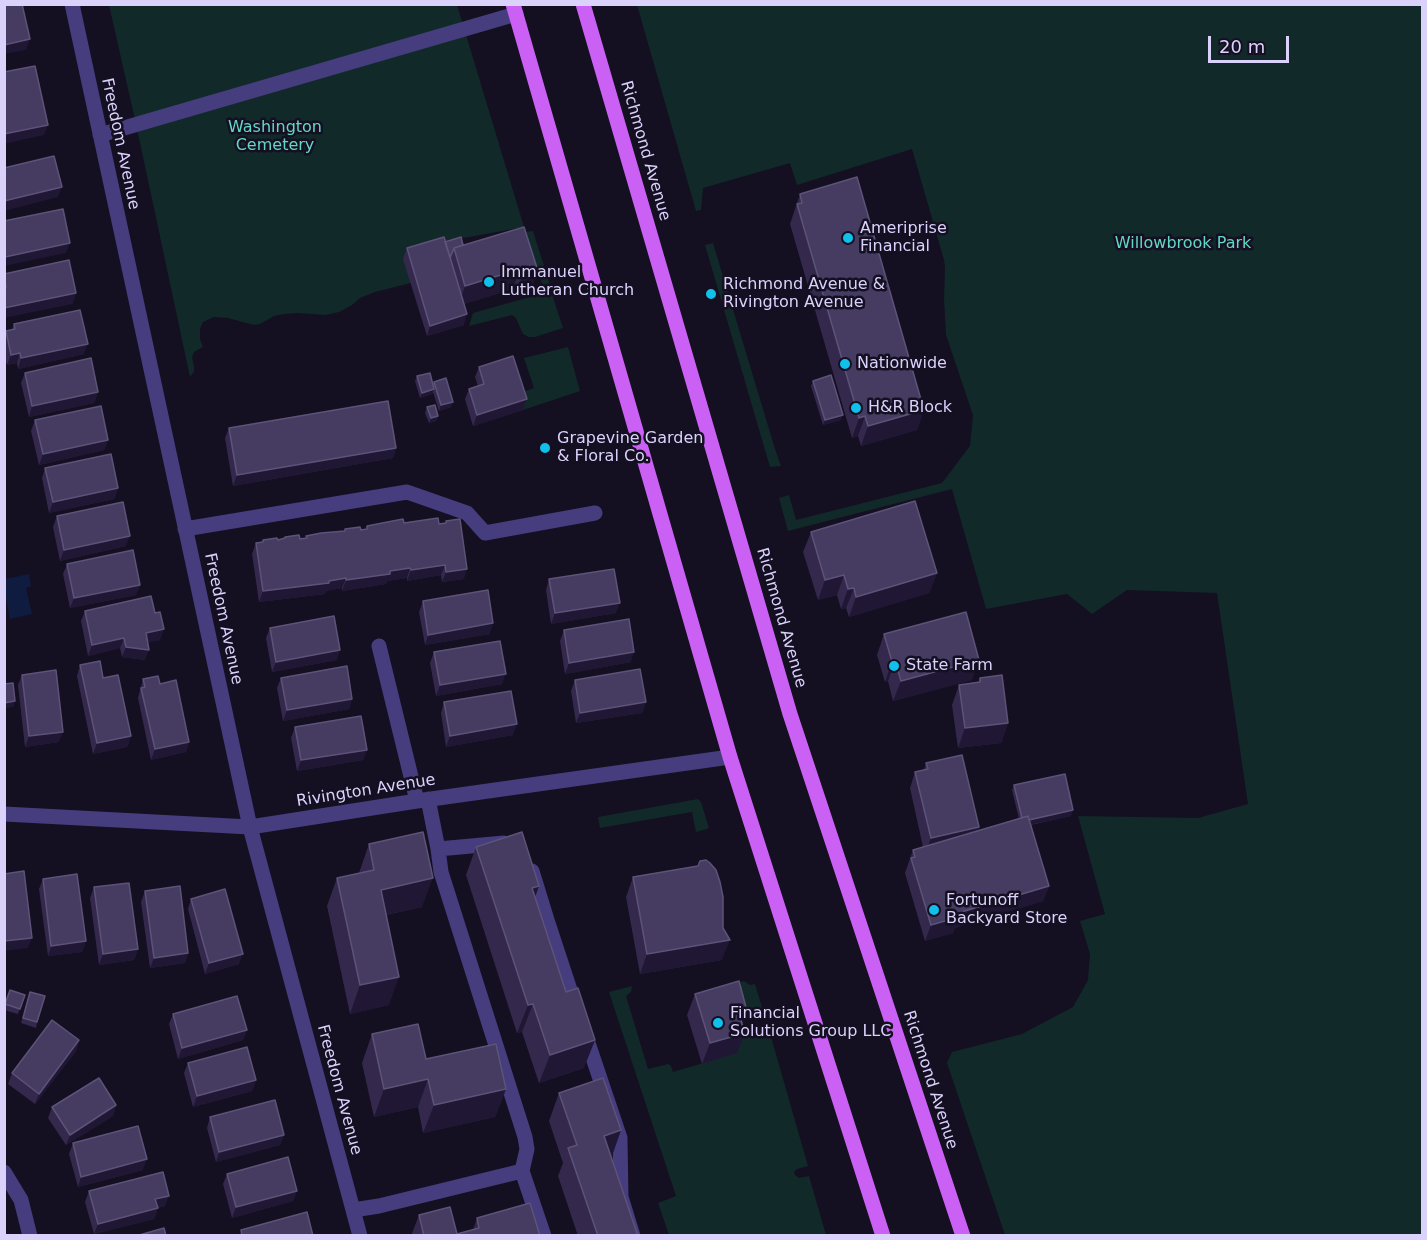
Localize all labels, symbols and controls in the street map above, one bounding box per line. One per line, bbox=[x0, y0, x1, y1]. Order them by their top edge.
scale bar bbox=[1211, 24, 1292, 62]
text: 20 m bbox=[1219, 36, 1265, 57]
street label: Freedom Avenue bbox=[97, 76, 143, 212]
street label: Richmond Avenue bbox=[616, 79, 674, 223]
park label: Washington Cemetery bbox=[228, 118, 322, 156]
place label: Ameriprise Financial bbox=[860, 219, 947, 257]
marker: Ameriprise Financial bbox=[841, 231, 855, 245]
park label: Willowbrook Park bbox=[1115, 234, 1251, 254]
place label: Immanuel Lutheran Church bbox=[501, 263, 634, 301]
marker: Immanuel Lutheran Church bbox=[482, 275, 496, 289]
place label: Richmond Avenue & Rivington Avenue bbox=[723, 275, 885, 313]
marker: Richmond Avenue & Rivington Avenue bbox=[704, 287, 718, 301]
place label: Nationwide bbox=[857, 354, 947, 374]
marker: Nationwide bbox=[838, 357, 852, 371]
place label: H&R Block bbox=[868, 398, 952, 418]
marker: H&R Block bbox=[849, 401, 863, 415]
place label: Grapevine Garden & Floral Co. bbox=[557, 429, 703, 467]
marker: Grapevine Garden & Floral Co. bbox=[538, 441, 552, 455]
street label: Richmond Avenue bbox=[752, 546, 810, 690]
street label: Freedom Avenue bbox=[200, 551, 246, 687]
place label: State Farm bbox=[906, 656, 993, 676]
marker: State Farm bbox=[887, 659, 901, 673]
street label: Rivington Avenue bbox=[295, 771, 437, 811]
place label: Fortunoff Backyard Store bbox=[946, 891, 1067, 929]
marker: Fortunoff Backyard Store bbox=[927, 903, 941, 917]
place label: Financial Solutions Group LLC bbox=[730, 1004, 891, 1042]
street label: Richmond Avenue bbox=[899, 1008, 961, 1152]
marker: Financial Solutions Group LLC bbox=[711, 1016, 725, 1030]
street label: Freedom Avenue bbox=[312, 1023, 366, 1157]

